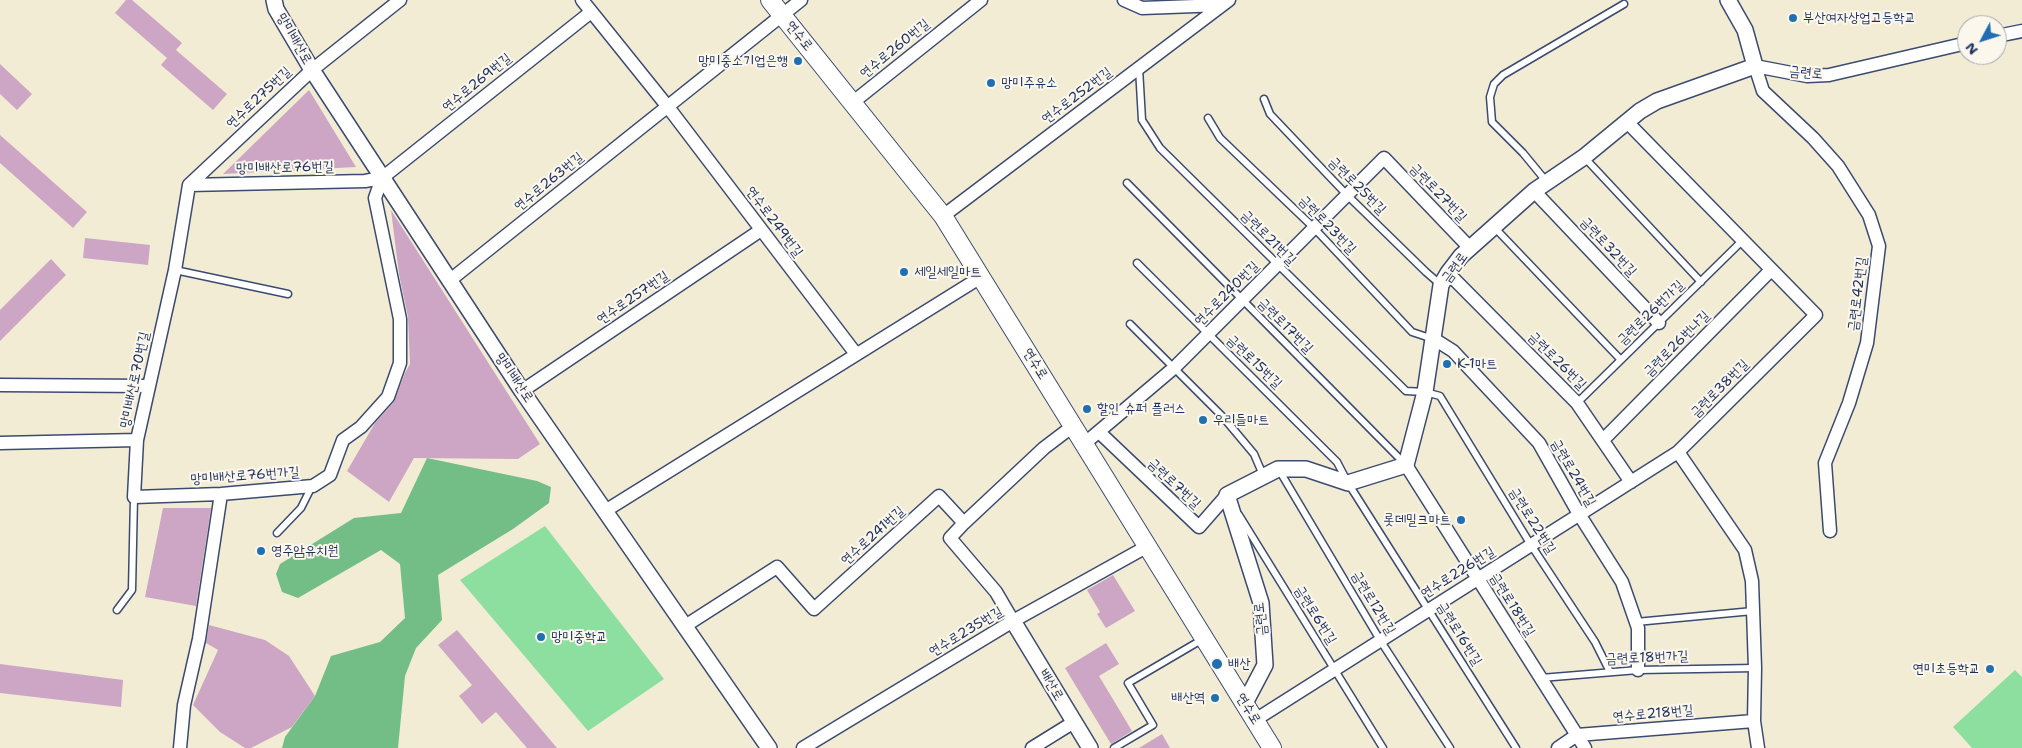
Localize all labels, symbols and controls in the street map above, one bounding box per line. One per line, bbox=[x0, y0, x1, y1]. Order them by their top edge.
street label: 망미배산로 bbox=[273, 10, 315, 68]
place label: 부산여자상업고등학교 bbox=[1803, 10, 1916, 26]
marker: 부산여자상업고등학교 bbox=[1787, 12, 1799, 24]
north arrow bbox=[1957, 15, 2007, 65]
street label: 연수로260번길 bbox=[857, 16, 933, 82]
street label: 연수로 bbox=[782, 18, 816, 54]
text: N bbox=[1961, 39, 1982, 59]
street label: 연수로269번길 bbox=[439, 50, 515, 116]
place label: 망미중소기업은행 bbox=[698, 53, 788, 69]
marker: 망미중소기업은행 bbox=[792, 55, 804, 67]
street label: 금련로 bbox=[1788, 63, 1824, 83]
street label: 연수로275번길 bbox=[223, 64, 295, 132]
street label: 연수로252번길 bbox=[1039, 64, 1115, 128]
place label: 망미주유소 bbox=[1001, 75, 1057, 91]
marker: 망미주유소 bbox=[985, 77, 997, 89]
street label: 연수로263번길 bbox=[511, 149, 587, 215]
street label: 금련로25번길 bbox=[1325, 154, 1389, 218]
street label: 망미배산로76번길 bbox=[236, 159, 334, 177]
street label: 금련로27번길 bbox=[1406, 160, 1470, 226]
street label: 연수로249번길 bbox=[742, 183, 806, 261]
street label: 금련로23번길 bbox=[1295, 192, 1359, 258]
street label: 금련로21번길 bbox=[1237, 207, 1299, 269]
street label: 금련로32번길 bbox=[1576, 214, 1640, 280]
street label: 금련로 bbox=[1438, 249, 1472, 287]
street label: 금련로42번길 bbox=[1845, 256, 1871, 332]
street label: 연수로240번길 bbox=[1191, 258, 1263, 330]
place label: 세일세일마트 bbox=[914, 264, 982, 280]
marker: 세일세일마트 bbox=[898, 266, 910, 278]
street label: 연수로257번길 bbox=[594, 268, 672, 328]
street label: 금련로26번가길 bbox=[1614, 277, 1688, 349]
street label: 금련로17번길 bbox=[1254, 295, 1316, 357]
street label: 금련로26번나길 bbox=[1640, 307, 1714, 381]
street label: 금련로26번길 bbox=[1524, 328, 1590, 394]
street label: 망미배산로70번길 bbox=[117, 330, 153, 430]
street label: 금련로15번길 bbox=[1223, 331, 1285, 393]
street label: 연수로 bbox=[1019, 345, 1051, 383]
street label: 망미배산로 bbox=[491, 350, 537, 406]
place label: K-1마트 bbox=[1457, 356, 1497, 372]
street label: 금련로38번길 bbox=[1687, 356, 1753, 422]
marker: K-1마트 bbox=[1441, 358, 1453, 370]
place label: 할인 슈퍼 플러스 bbox=[1097, 401, 1185, 417]
marker: 할인 슈퍼 플러스 bbox=[1081, 403, 1093, 415]
place label: 우리들마트 bbox=[1213, 412, 1269, 428]
marker: 우리들마트 bbox=[1197, 414, 1209, 426]
street label: 금련로24번길 bbox=[1547, 436, 1599, 510]
street label: 금련로7번길 bbox=[1144, 455, 1204, 513]
street label: 망미배산로76번가길 bbox=[190, 464, 300, 488]
street label: 금련로22번길 bbox=[1505, 485, 1559, 557]
street label: 연수로241번길 bbox=[838, 503, 908, 569]
place label: 롯데밀크마트 bbox=[1383, 512, 1451, 528]
marker: 롯데밀크마트 bbox=[1455, 514, 1467, 526]
place label: 영주암유치원 bbox=[271, 543, 339, 559]
street label: 연수로226번길 bbox=[1418, 544, 1498, 602]
marker: 영주암유치원 bbox=[255, 545, 267, 557]
street label: 금련로12번길 bbox=[1347, 568, 1399, 638]
street label: 금련로18번길 bbox=[1486, 570, 1538, 640]
street label: 금련로6번길 bbox=[1290, 583, 1340, 647]
street label: 금련로16번길 bbox=[1433, 599, 1485, 669]
street label: 금련로 bbox=[1251, 601, 1271, 637]
street label: 연수로235번길 bbox=[926, 603, 1006, 661]
place label: 망미중학교 bbox=[551, 629, 607, 645]
marker: 망미중학교 bbox=[535, 631, 547, 643]
street label: 금련로18번가길 bbox=[1605, 648, 1689, 668]
place label: 배산 bbox=[1228, 656, 1251, 672]
marker: 배산 bbox=[1210, 657, 1224, 671]
place label: 연미초등학교 bbox=[1912, 661, 1980, 677]
marker: 연미초등학교 bbox=[1984, 663, 1996, 675]
street label: 배산로 bbox=[1035, 666, 1067, 704]
place label: 배산역 bbox=[1171, 690, 1205, 706]
street label: 연수로 bbox=[1232, 690, 1264, 728]
marker: 배산역 bbox=[1209, 692, 1221, 704]
street label: 연수로218번길 bbox=[1612, 702, 1694, 726]

